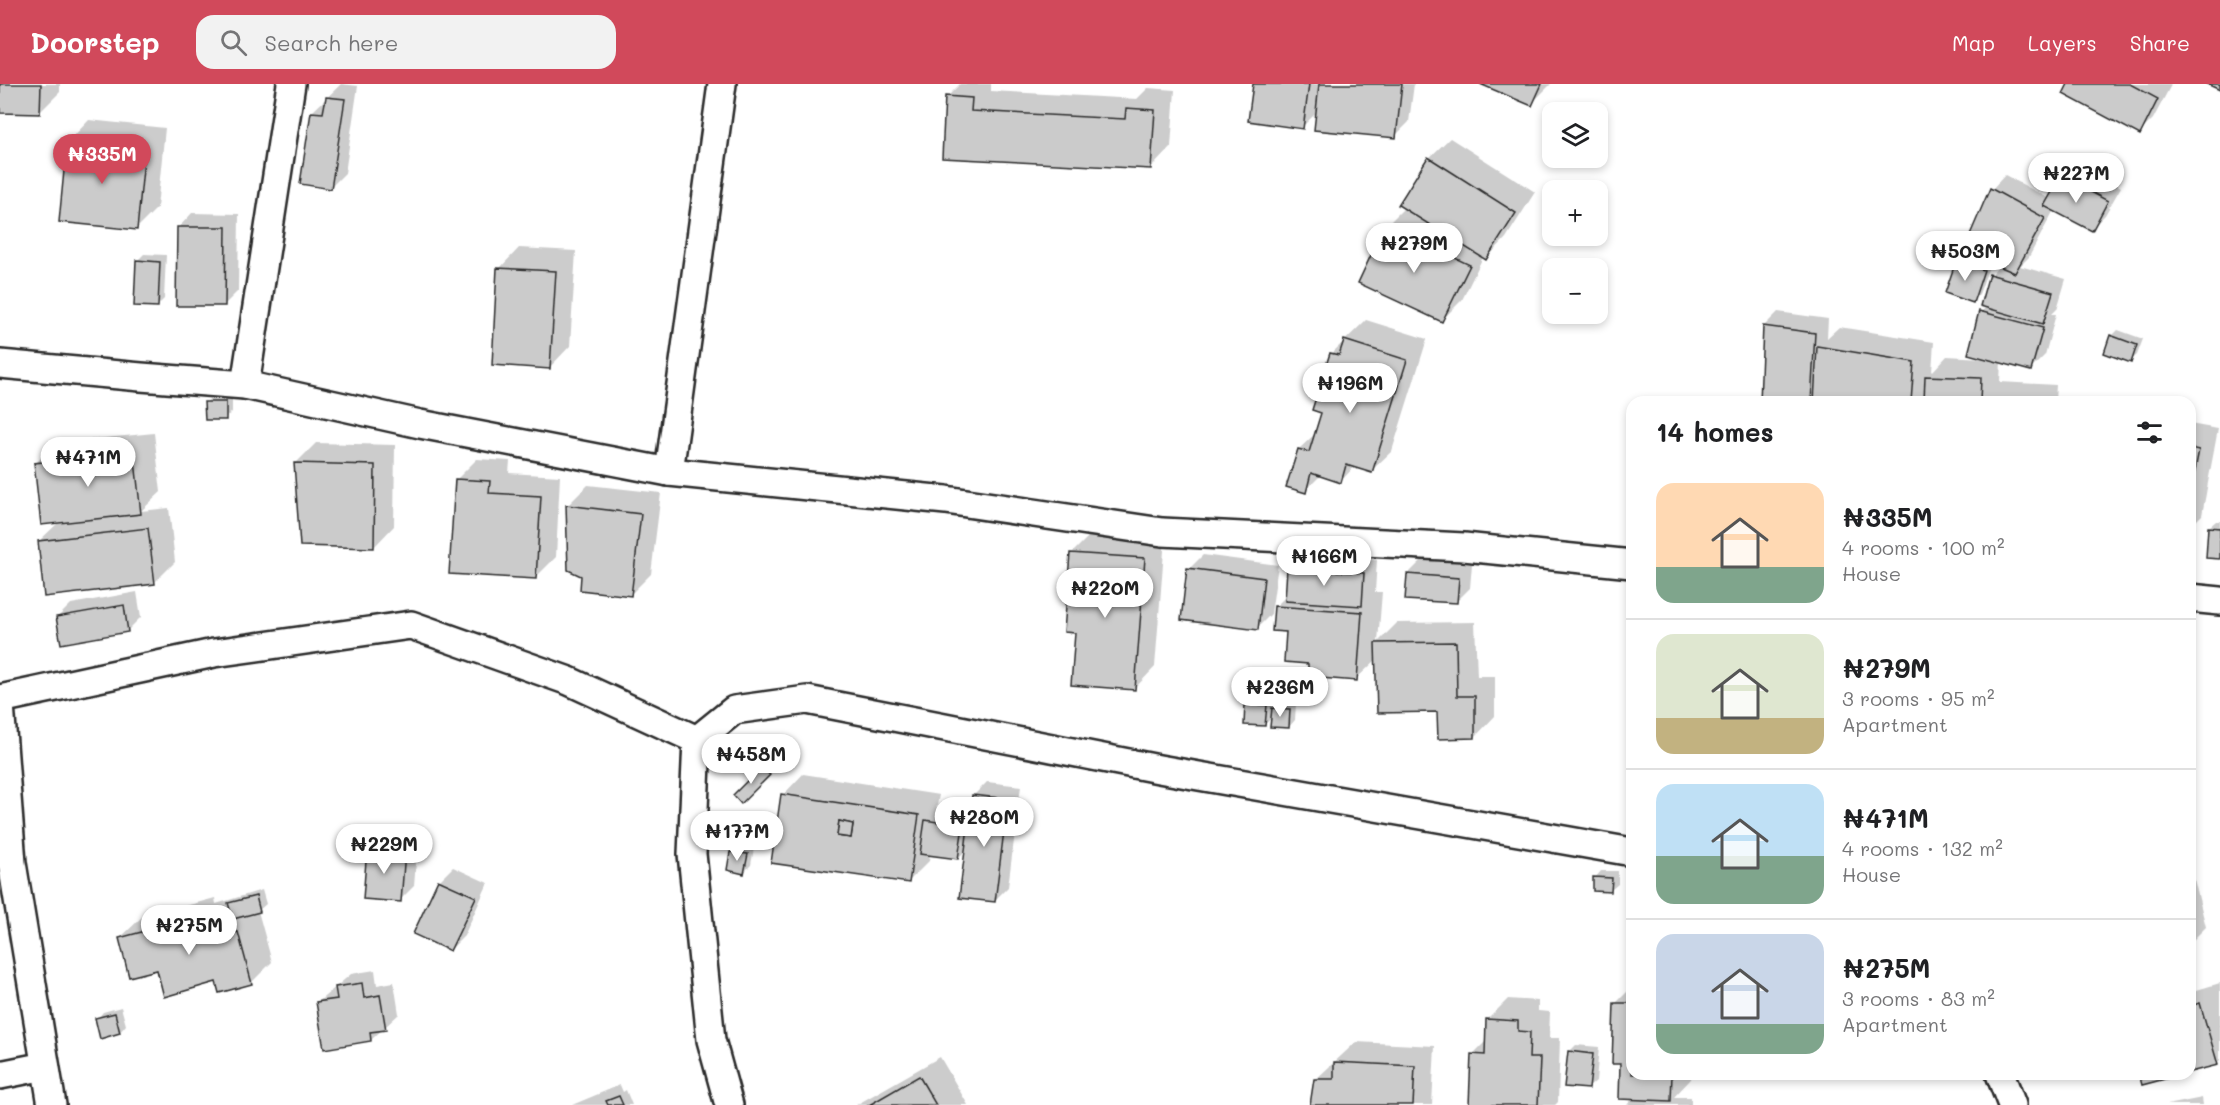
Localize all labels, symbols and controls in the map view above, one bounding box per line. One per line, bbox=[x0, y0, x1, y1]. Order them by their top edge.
search box bbox=[196, 15, 616, 69]
text: Doorstep bbox=[30, 24, 160, 60]
icon: search bbox=[217, 26, 250, 59]
text: Search here bbox=[265, 28, 398, 57]
text: Map bbox=[1952, 29, 1995, 56]
text: Layers bbox=[2028, 29, 2097, 56]
text: Share bbox=[2130, 29, 2190, 56]
map controls bbox=[1542, 102, 1608, 324]
button: layers bbox=[1542, 102, 1608, 168]
pin: ₦335M bbox=[60, 134, 144, 185]
text: ₦335M bbox=[67, 140, 137, 166]
pin: ₦227M bbox=[2034, 153, 2118, 204]
text: ₦227M bbox=[2042, 159, 2110, 185]
button: + bbox=[1542, 180, 1608, 246]
pin: ₦279M bbox=[1372, 223, 1456, 274]
text: ₦279M bbox=[1380, 229, 1448, 255]
pin: ₦503M bbox=[1923, 231, 2007, 282]
text: ₦503M bbox=[1930, 237, 2000, 263]
button: − bbox=[1542, 258, 1608, 324]
pin: ₦196M bbox=[1308, 363, 1392, 414]
text: ₦196M bbox=[1316, 369, 1384, 395]
text: 14 homes bbox=[1656, 415, 1774, 449]
icon: filters bbox=[2133, 416, 2166, 449]
pin: ₦471M bbox=[46, 437, 130, 488]
text: ₦471M bbox=[55, 443, 121, 469]
text: ₦335M bbox=[1842, 500, 1933, 534]
icon: home bbox=[1704, 507, 1776, 579]
text: 4 rooms · 100 m² bbox=[1842, 534, 2005, 560]
pin: ₦166M bbox=[1282, 536, 1366, 587]
text: ₦166M bbox=[1290, 542, 1358, 568]
text: House bbox=[1842, 560, 1901, 586]
pin: ₦220M bbox=[1063, 568, 1147, 619]
text: ₦220M bbox=[1070, 574, 1140, 600]
text: ₦279M bbox=[1842, 651, 1931, 685]
icon: home bbox=[1704, 658, 1776, 730]
pin: ₦236M bbox=[1238, 667, 1322, 718]
text: ₦236M bbox=[1245, 673, 1315, 699]
text: 3 rooms · 95 m² bbox=[1842, 685, 1994, 711]
text: Apartment bbox=[1842, 711, 1948, 737]
pin: ₦458M bbox=[709, 734, 793, 785]
text: ₦458M bbox=[716, 740, 786, 766]
pin: ₦280M bbox=[942, 797, 1026, 848]
text: ₦471M bbox=[1842, 801, 1929, 835]
text: ₦280M bbox=[949, 803, 1019, 829]
icon: home bbox=[1704, 808, 1776, 880]
pin: ₦177M bbox=[695, 811, 779, 862]
text: ₦177M bbox=[704, 817, 770, 843]
pin: ₦229M bbox=[342, 824, 426, 875]
text: ₦229M bbox=[350, 830, 418, 856]
text: 4 rooms · 132 m² bbox=[1842, 835, 2003, 861]
text: House bbox=[1842, 861, 1901, 887]
pin: ₦275M bbox=[147, 905, 231, 956]
text: ₦275M bbox=[155, 911, 223, 937]
text: ₦275M bbox=[1842, 951, 1931, 985]
icon: home bbox=[1704, 958, 1776, 1030]
text: 3 rooms · 83 m² bbox=[1842, 985, 1995, 1011]
text: Apartment bbox=[1842, 1011, 1948, 1037]

